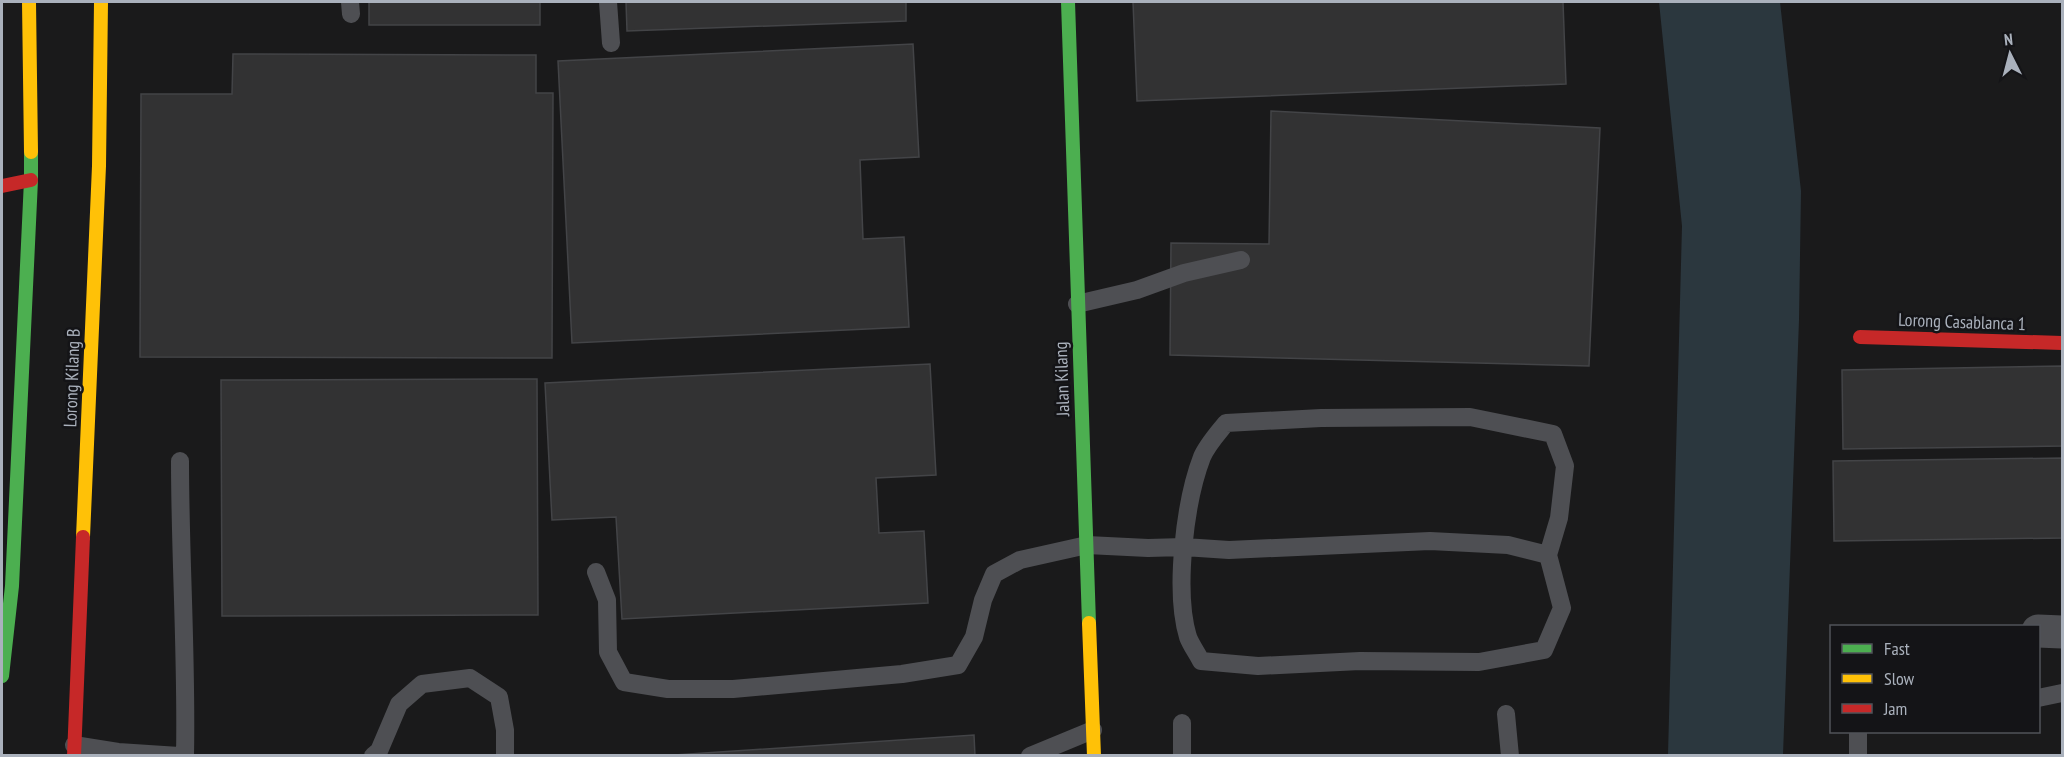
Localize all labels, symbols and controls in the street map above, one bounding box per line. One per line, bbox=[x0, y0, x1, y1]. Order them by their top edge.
north arrow bbox=[1980, 24, 2040, 84]
text: N bbox=[2003, 29, 2014, 49]
street label: Lorong Casablanca 1 bbox=[1898, 308, 2026, 335]
street label: Lorong Kilang B bbox=[58, 328, 85, 428]
street label: Jalan Kilang bbox=[1049, 341, 1074, 418]
legend bbox=[1830, 625, 2040, 733]
text: Fast bbox=[1884, 637, 1910, 660]
text: Slow bbox=[1884, 667, 1915, 690]
text: Jam bbox=[1883, 697, 1907, 720]

